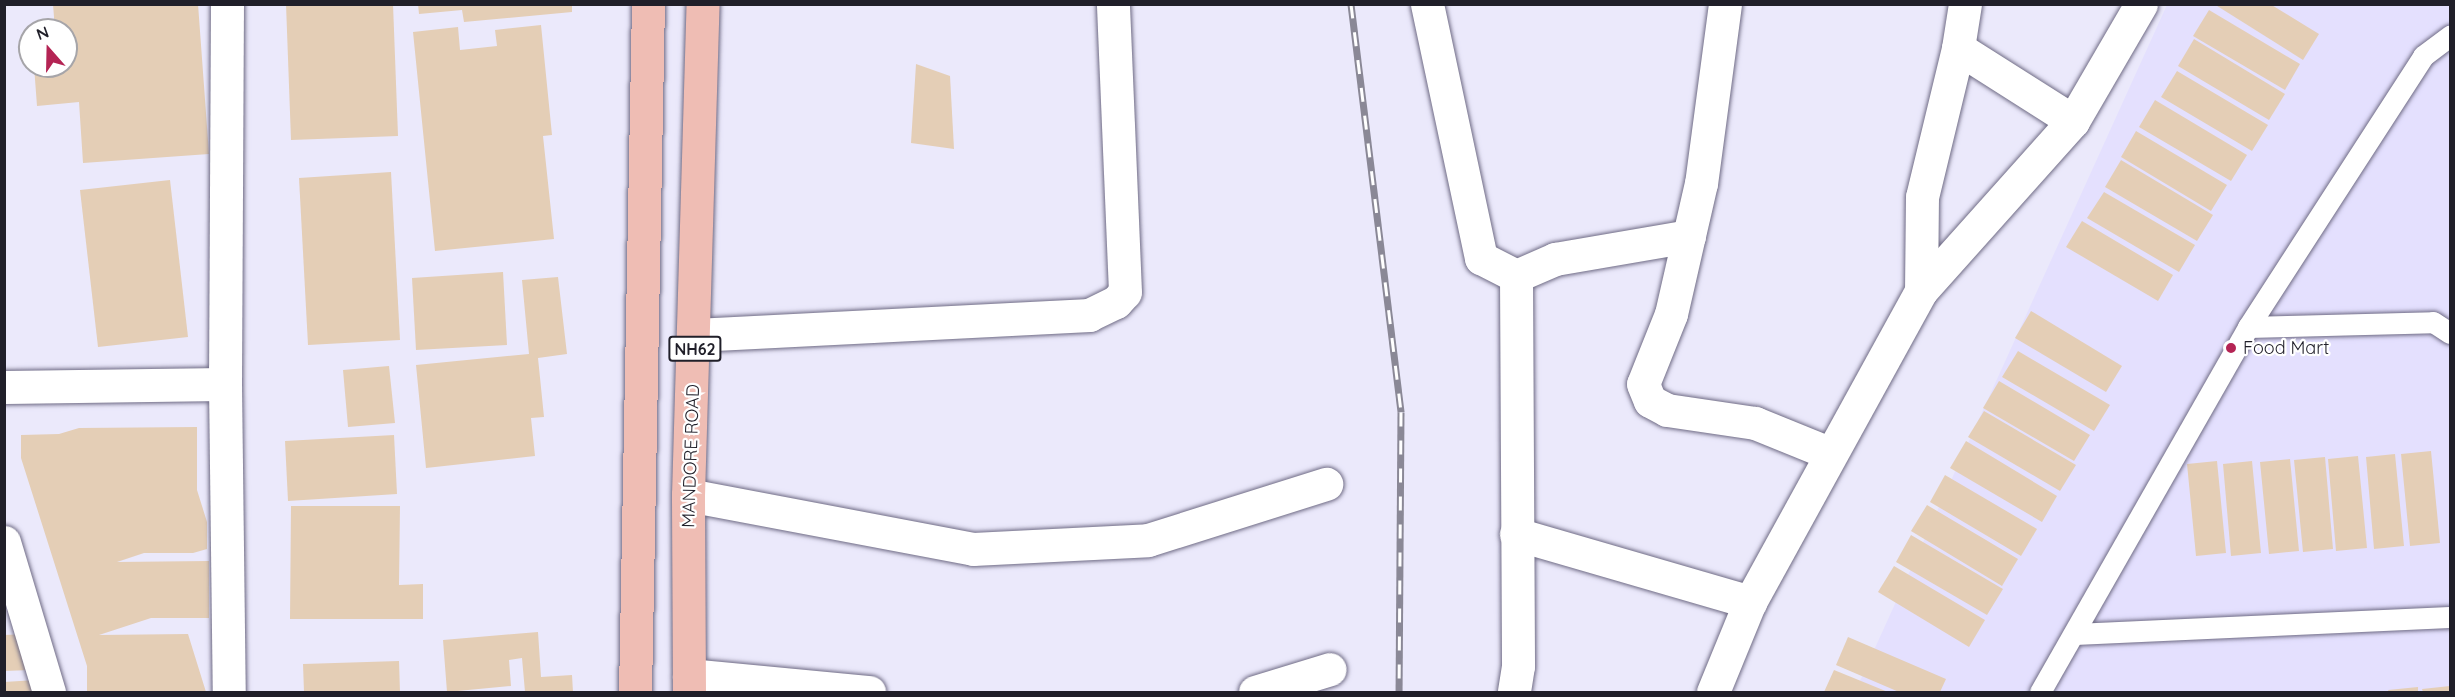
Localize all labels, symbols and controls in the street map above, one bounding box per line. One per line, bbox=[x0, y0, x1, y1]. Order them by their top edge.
north arrow bbox=[18, 18, 78, 78]
text: N bbox=[34, 22, 51, 44]
road number: NH62 bbox=[668, 336, 722, 362]
place label: Food Mart bbox=[2243, 337, 2329, 359]
marker: Food Mart bbox=[2224, 341, 2238, 355]
street label: MANDORE ROAD bbox=[678, 384, 704, 528]

